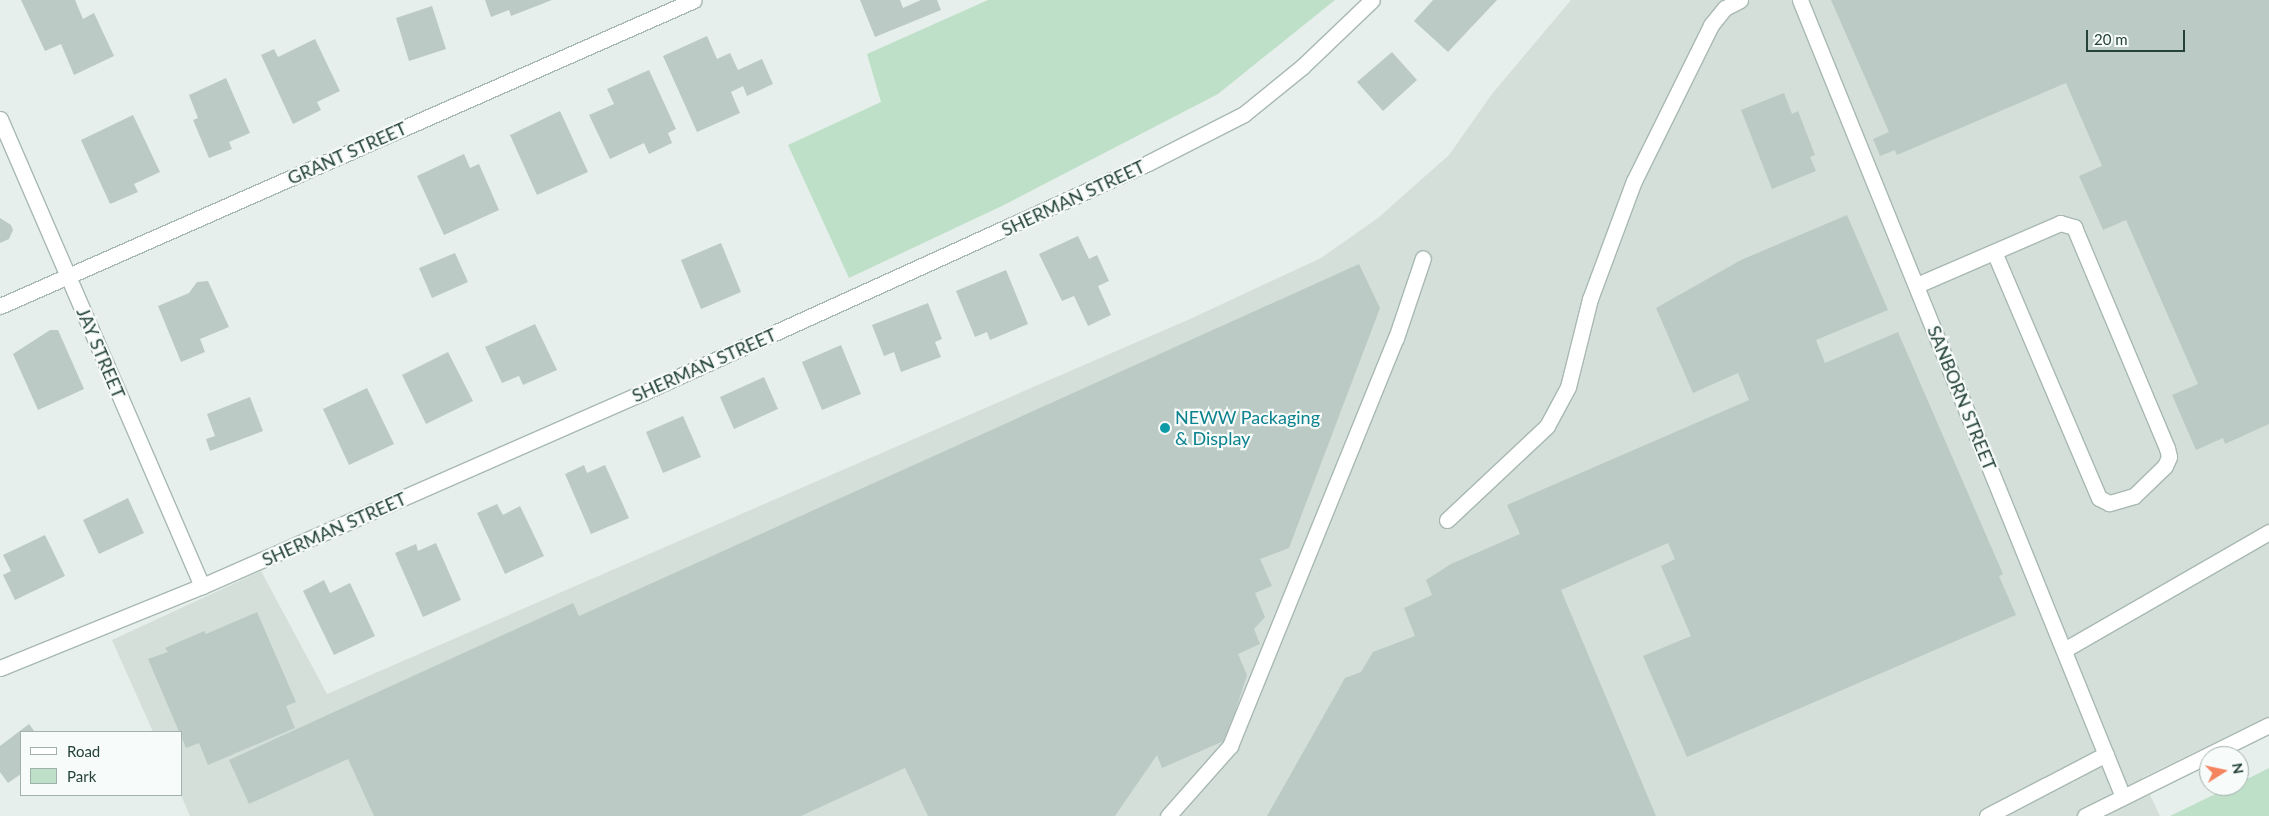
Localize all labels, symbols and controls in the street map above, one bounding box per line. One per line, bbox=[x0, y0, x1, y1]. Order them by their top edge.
scale bar bbox=[2089, 20, 2188, 52]
text: 20 m bbox=[2094, 30, 2128, 48]
street label: GRANT STREET bbox=[284, 117, 410, 189]
street label: SHERMAN STREET bbox=[998, 155, 1148, 241]
street label: JAY STREET bbox=[72, 304, 130, 402]
street label: SANBORN STREET bbox=[1923, 322, 2001, 474]
street label: SHERMAN STREET bbox=[629, 324, 779, 406]
place label: NEWW Packaging & Display bbox=[1175, 407, 1320, 449]
marker: NEWW Packaging & Display bbox=[1159, 422, 1171, 434]
street label: SHERMAN STREET bbox=[259, 488, 409, 570]
legend bbox=[20, 731, 182, 796]
text: Road bbox=[67, 742, 100, 760]
north arrow bbox=[2199, 746, 2249, 796]
text: N bbox=[2229, 762, 2248, 775]
text: Park bbox=[67, 767, 96, 785]

